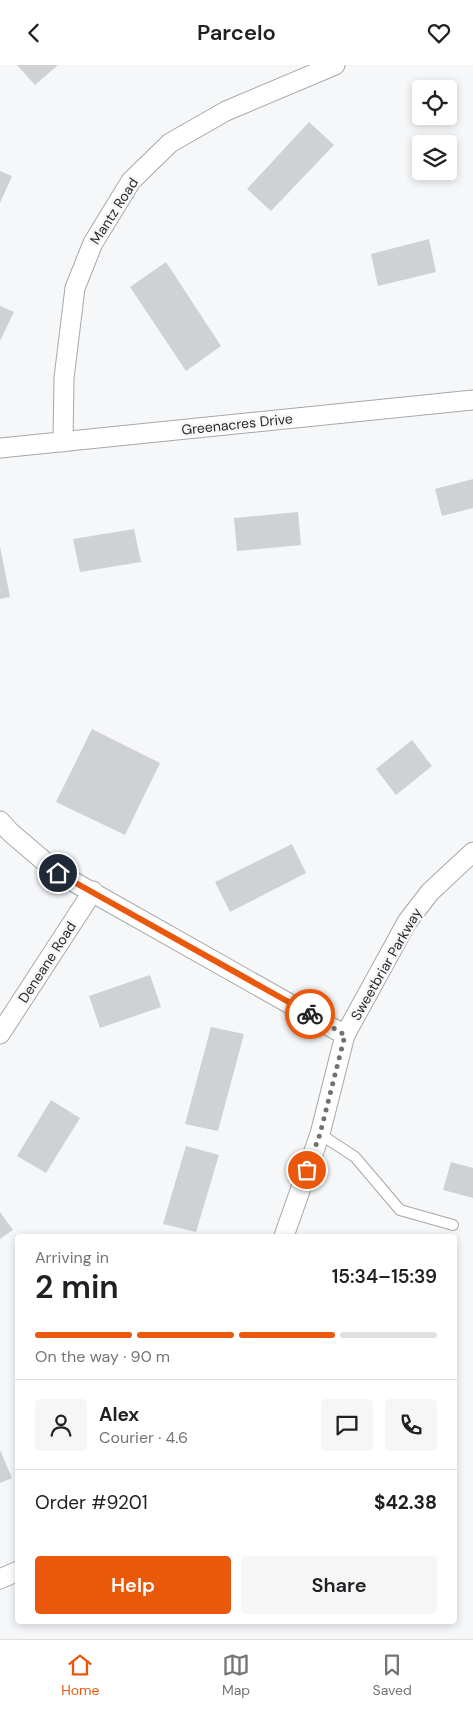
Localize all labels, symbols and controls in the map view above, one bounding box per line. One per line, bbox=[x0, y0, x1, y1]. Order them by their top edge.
text: Parcelo bbox=[197, 18, 276, 47]
icon: back bbox=[20, 19, 48, 47]
icon: heart bbox=[425, 19, 453, 47]
map controls bbox=[412, 80, 457, 180]
button: locate bbox=[412, 80, 457, 125]
button: layers bbox=[412, 135, 457, 180]
street label: Mantz Road bbox=[86, 174, 142, 248]
street label: Greenacres Drive bbox=[180, 409, 294, 439]
pin bbox=[37, 852, 79, 894]
icon: home bbox=[44, 859, 72, 887]
street label: Sweetbriar Parkway bbox=[347, 904, 426, 1023]
street label: Deneane Road bbox=[14, 918, 80, 1006]
courier bbox=[285, 989, 335, 1039]
icon: bike bbox=[296, 1000, 324, 1028]
pin bbox=[286, 1149, 328, 1191]
icon: bag bbox=[293, 1156, 321, 1184]
text: Arriving in bbox=[35, 1247, 109, 1268]
text: 15:34–15:39 bbox=[332, 1264, 437, 1289]
text: 2 min bbox=[35, 1266, 119, 1308]
text: On the way · 90 m bbox=[35, 1346, 170, 1367]
button: person bbox=[35, 1399, 87, 1451]
button: chat bbox=[321, 1399, 373, 1451]
button: phone bbox=[385, 1399, 437, 1451]
text: Alex bbox=[99, 1402, 139, 1427]
text: Courier · 4.6 bbox=[99, 1427, 188, 1448]
text: Order #9201 bbox=[35, 1490, 148, 1515]
text: $42.38 bbox=[374, 1490, 437, 1515]
button: Help bbox=[35, 1556, 231, 1614]
button: Share bbox=[241, 1556, 437, 1614]
tab: Home bbox=[61, 1651, 99, 1699]
tab: Map bbox=[222, 1651, 250, 1699]
tab: Saved bbox=[373, 1651, 412, 1699]

